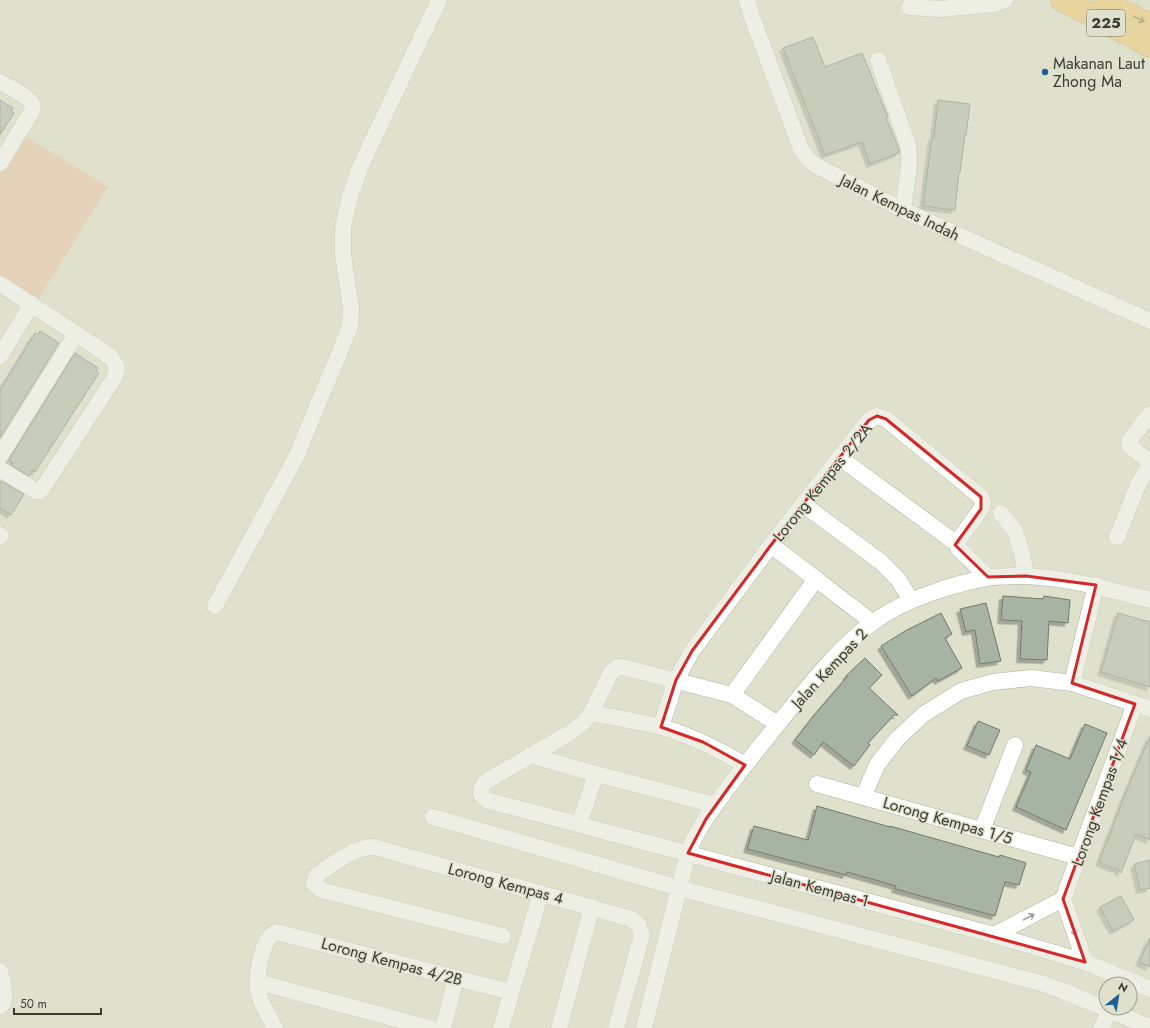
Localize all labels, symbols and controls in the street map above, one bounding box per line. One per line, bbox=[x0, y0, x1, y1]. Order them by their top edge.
road number: 225 bbox=[1087, 10, 1125, 36]
one-way arrow bbox=[1133, 16, 1145, 23]
place label: Makanan Laut Zhong Ma bbox=[1053, 52, 1145, 93]
marker: Makanan Laut Zhong Ma bbox=[1040, 67, 1050, 77]
street label: Jalan Kempas Indah bbox=[834, 168, 964, 246]
street label: Lorong Kempas 2/2A bbox=[767, 418, 878, 547]
street label: Jalan Kempas 2 bbox=[785, 623, 873, 715]
street label: Lorong Kempas 1/4 bbox=[1066, 735, 1133, 869]
street label: Lorong Kempas 1/5 bbox=[880, 791, 1015, 850]
street label: Lorong Kempas 4 bbox=[445, 857, 566, 910]
street label: Jalan Kempas 1 bbox=[766, 864, 871, 913]
one-way arrow bbox=[1022, 913, 1034, 921]
one-way arrow bbox=[1071, 924, 1078, 937]
street label: Lorong Kempas 4/2B bbox=[319, 932, 465, 991]
north arrow bbox=[1098, 976, 1138, 1016]
text: N bbox=[1115, 978, 1131, 996]
scale bar bbox=[14, 990, 101, 1016]
text: 50 m bbox=[20, 995, 47, 1013]

